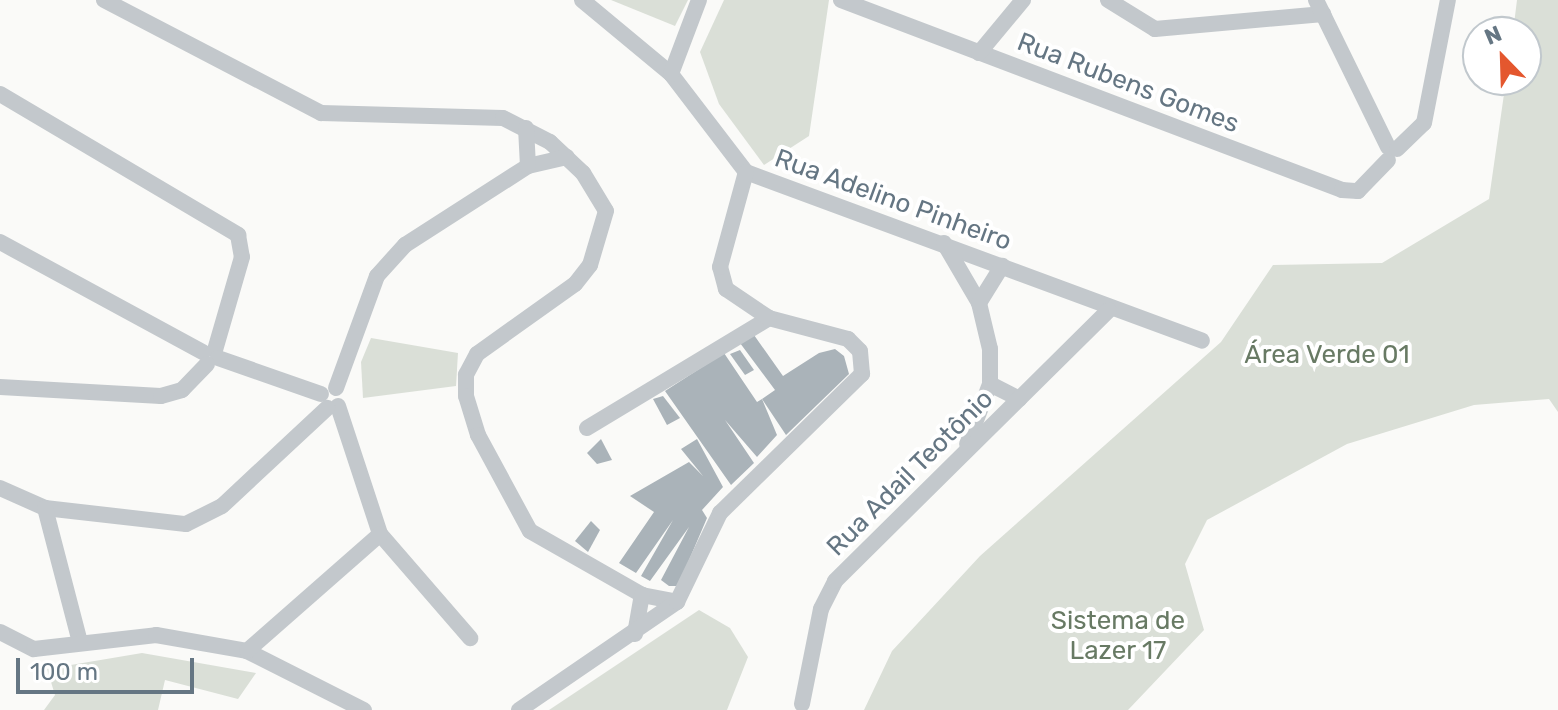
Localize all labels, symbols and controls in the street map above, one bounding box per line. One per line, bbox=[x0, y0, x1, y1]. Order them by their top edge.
north arrow bbox=[1462, 16, 1542, 96]
text: N bbox=[1481, 20, 1506, 51]
street label: Rua Rubens Gomes bbox=[1013, 26, 1243, 140]
street label: Rua Adelino Pinheiro bbox=[770, 143, 1016, 257]
park label: Área Verde 01 bbox=[1244, 339, 1410, 371]
street label: Rua Adail Teotônio bbox=[820, 383, 1000, 563]
park label: Sistema de Lazer 17 bbox=[1051, 605, 1185, 666]
scale bar bbox=[20, 642, 198, 692]
text: 100 m bbox=[30, 658, 98, 686]

